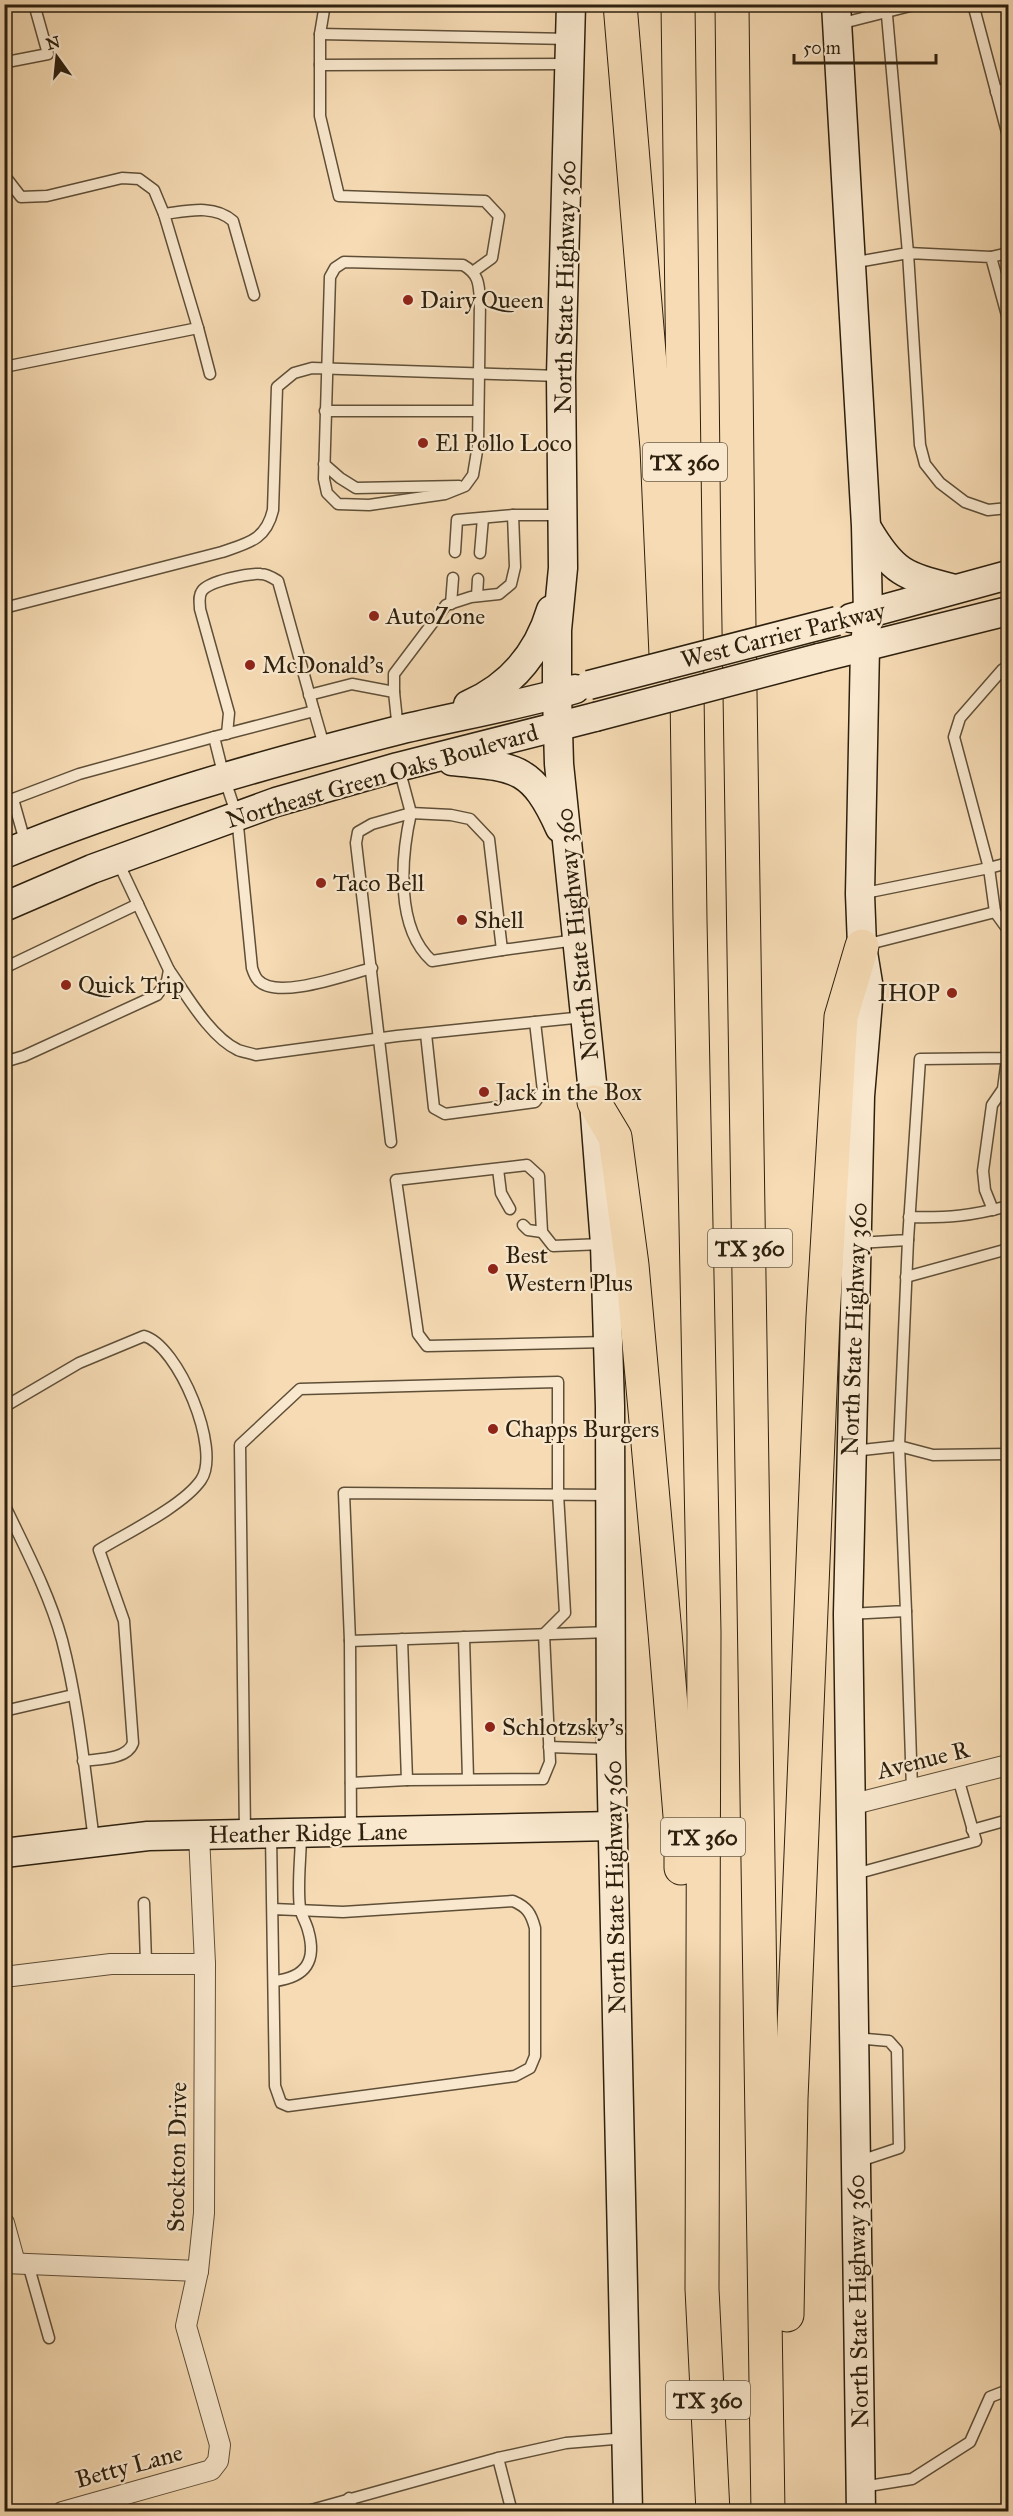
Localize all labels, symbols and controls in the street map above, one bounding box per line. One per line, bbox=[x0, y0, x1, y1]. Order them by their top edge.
north arrow bbox=[27, 27, 87, 87]
scale bar bbox=[794, 27, 936, 65]
text: N bbox=[44, 32, 63, 54]
text: 50 m bbox=[803, 37, 841, 59]
street label: North State Highway 360 bbox=[548, 160, 582, 414]
place label: Dairy Queen bbox=[420, 285, 544, 315]
marker: Dairy Queen bbox=[401, 293, 415, 307]
place label: El Pollo Loco bbox=[435, 428, 572, 458]
marker: El Pollo Loco bbox=[416, 436, 430, 450]
road number: TX 360 bbox=[643, 443, 727, 481]
street label: West Carrier Parkway bbox=[678, 595, 889, 675]
place label: AutoZone bbox=[385, 601, 485, 631]
marker: AutoZone bbox=[367, 609, 381, 623]
place label: McDonald's bbox=[262, 650, 384, 680]
marker: McDonald's bbox=[243, 658, 257, 672]
street label: Northeast Green Oaks Boulevard bbox=[223, 717, 541, 835]
street label: North State Highway 360 bbox=[549, 806, 605, 1062]
place label: Taco Bell bbox=[333, 868, 425, 898]
marker: Taco Bell bbox=[314, 876, 328, 890]
place label: Shell bbox=[474, 905, 525, 935]
marker: Shell bbox=[455, 913, 469, 927]
place label: Quick Trip bbox=[78, 970, 184, 1000]
marker: Quick Trip bbox=[59, 978, 73, 992]
place label: IHOP bbox=[877, 978, 940, 1008]
marker: IHOP bbox=[945, 986, 959, 1000]
place label: Jack in the Box bbox=[493, 1077, 642, 1107]
marker: Jack in the Box bbox=[477, 1085, 491, 1099]
street label: North State Highway 360 bbox=[835, 1202, 873, 1456]
road number: TX 360 bbox=[708, 1229, 792, 1267]
place label: Best Western Plus bbox=[505, 1240, 633, 1298]
marker: Best Western Plus bbox=[486, 1262, 500, 1276]
place label: Chapps Burgers bbox=[505, 1414, 659, 1444]
marker: Chapps Burgers bbox=[486, 1422, 500, 1436]
place label: Schlotzsky's bbox=[502, 1712, 624, 1742]
marker: Schlotzsky's bbox=[483, 1720, 497, 1734]
street label: Avenue R bbox=[873, 1734, 973, 1786]
street label: North State Highway 360 bbox=[598, 1760, 632, 2014]
street label: Heather Ridge Lane bbox=[208, 1816, 408, 1850]
road number: TX 360 bbox=[661, 1818, 745, 1856]
street label: Stockton Drive bbox=[161, 2082, 193, 2232]
street label: North State Highway 360 bbox=[841, 2174, 875, 2428]
road number: TX 360 bbox=[666, 2381, 750, 2419]
street label: Betty Lane bbox=[72, 2437, 186, 2495]

